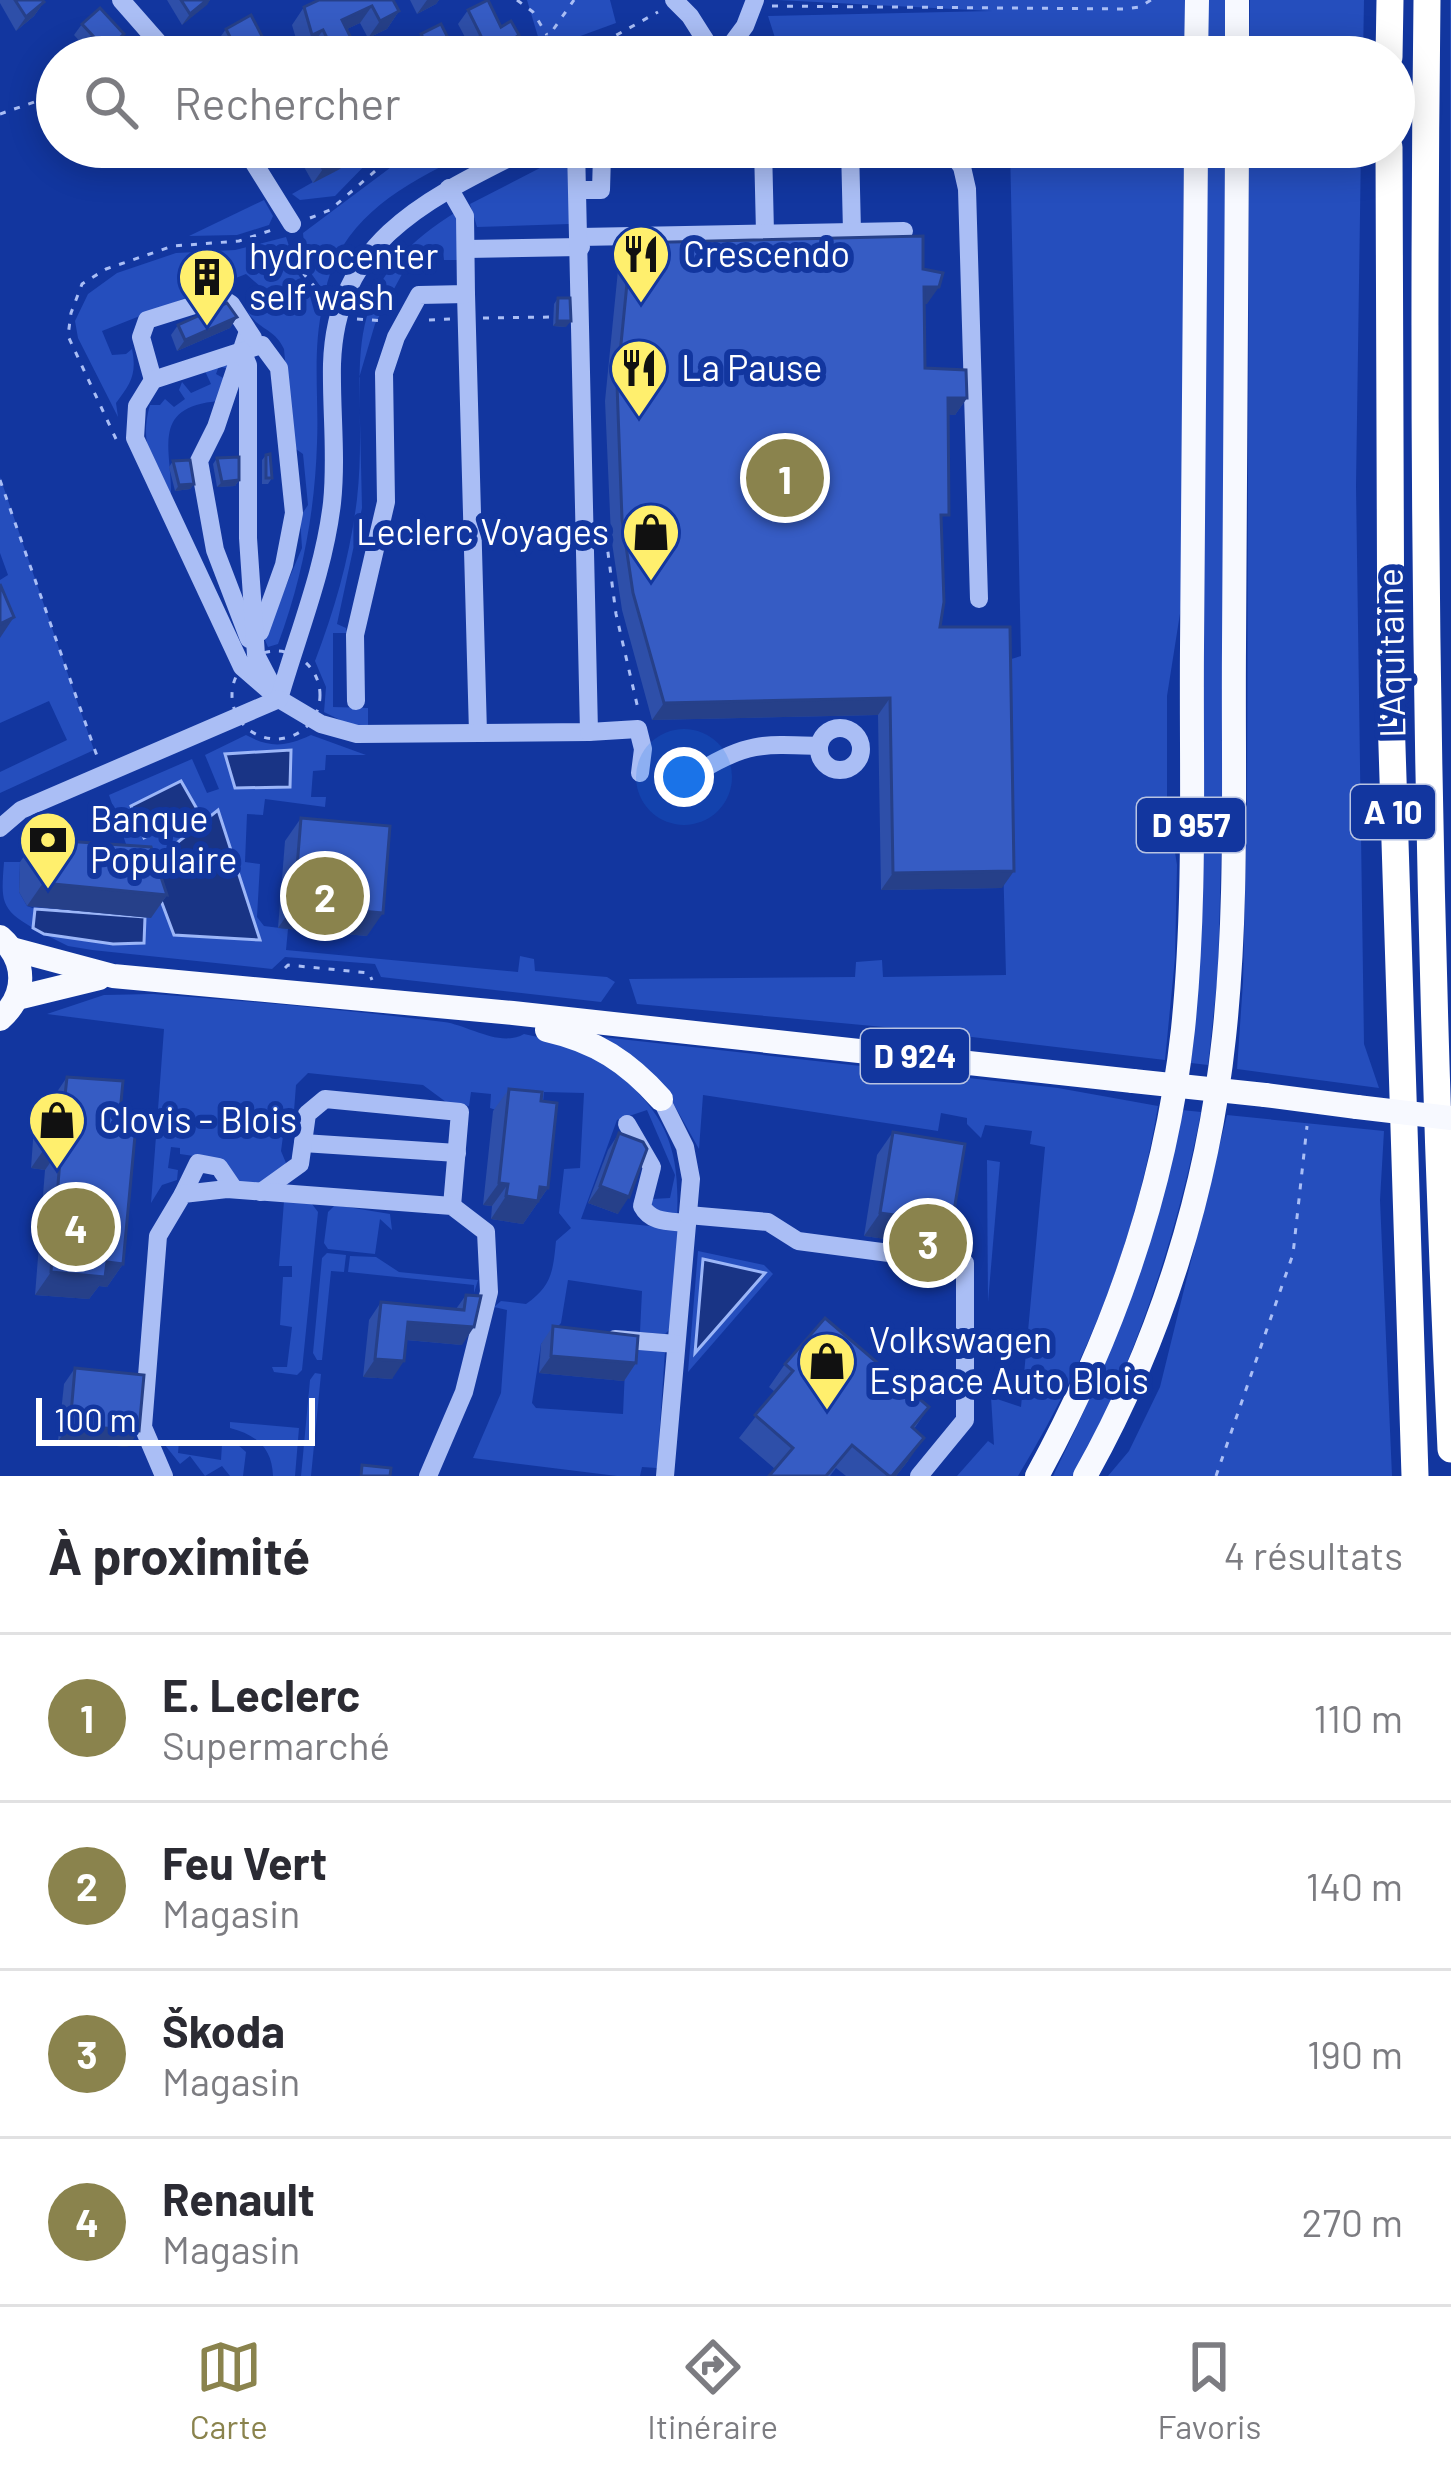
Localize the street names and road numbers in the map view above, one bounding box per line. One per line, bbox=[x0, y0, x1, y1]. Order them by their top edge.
street label: L'Aquitaine bbox=[1367, 568, 1412, 738]
road number: A 10 bbox=[1351, 785, 1435, 839]
road number: D 957 bbox=[1137, 798, 1245, 852]
road number: D 924 bbox=[861, 1029, 969, 1083]

